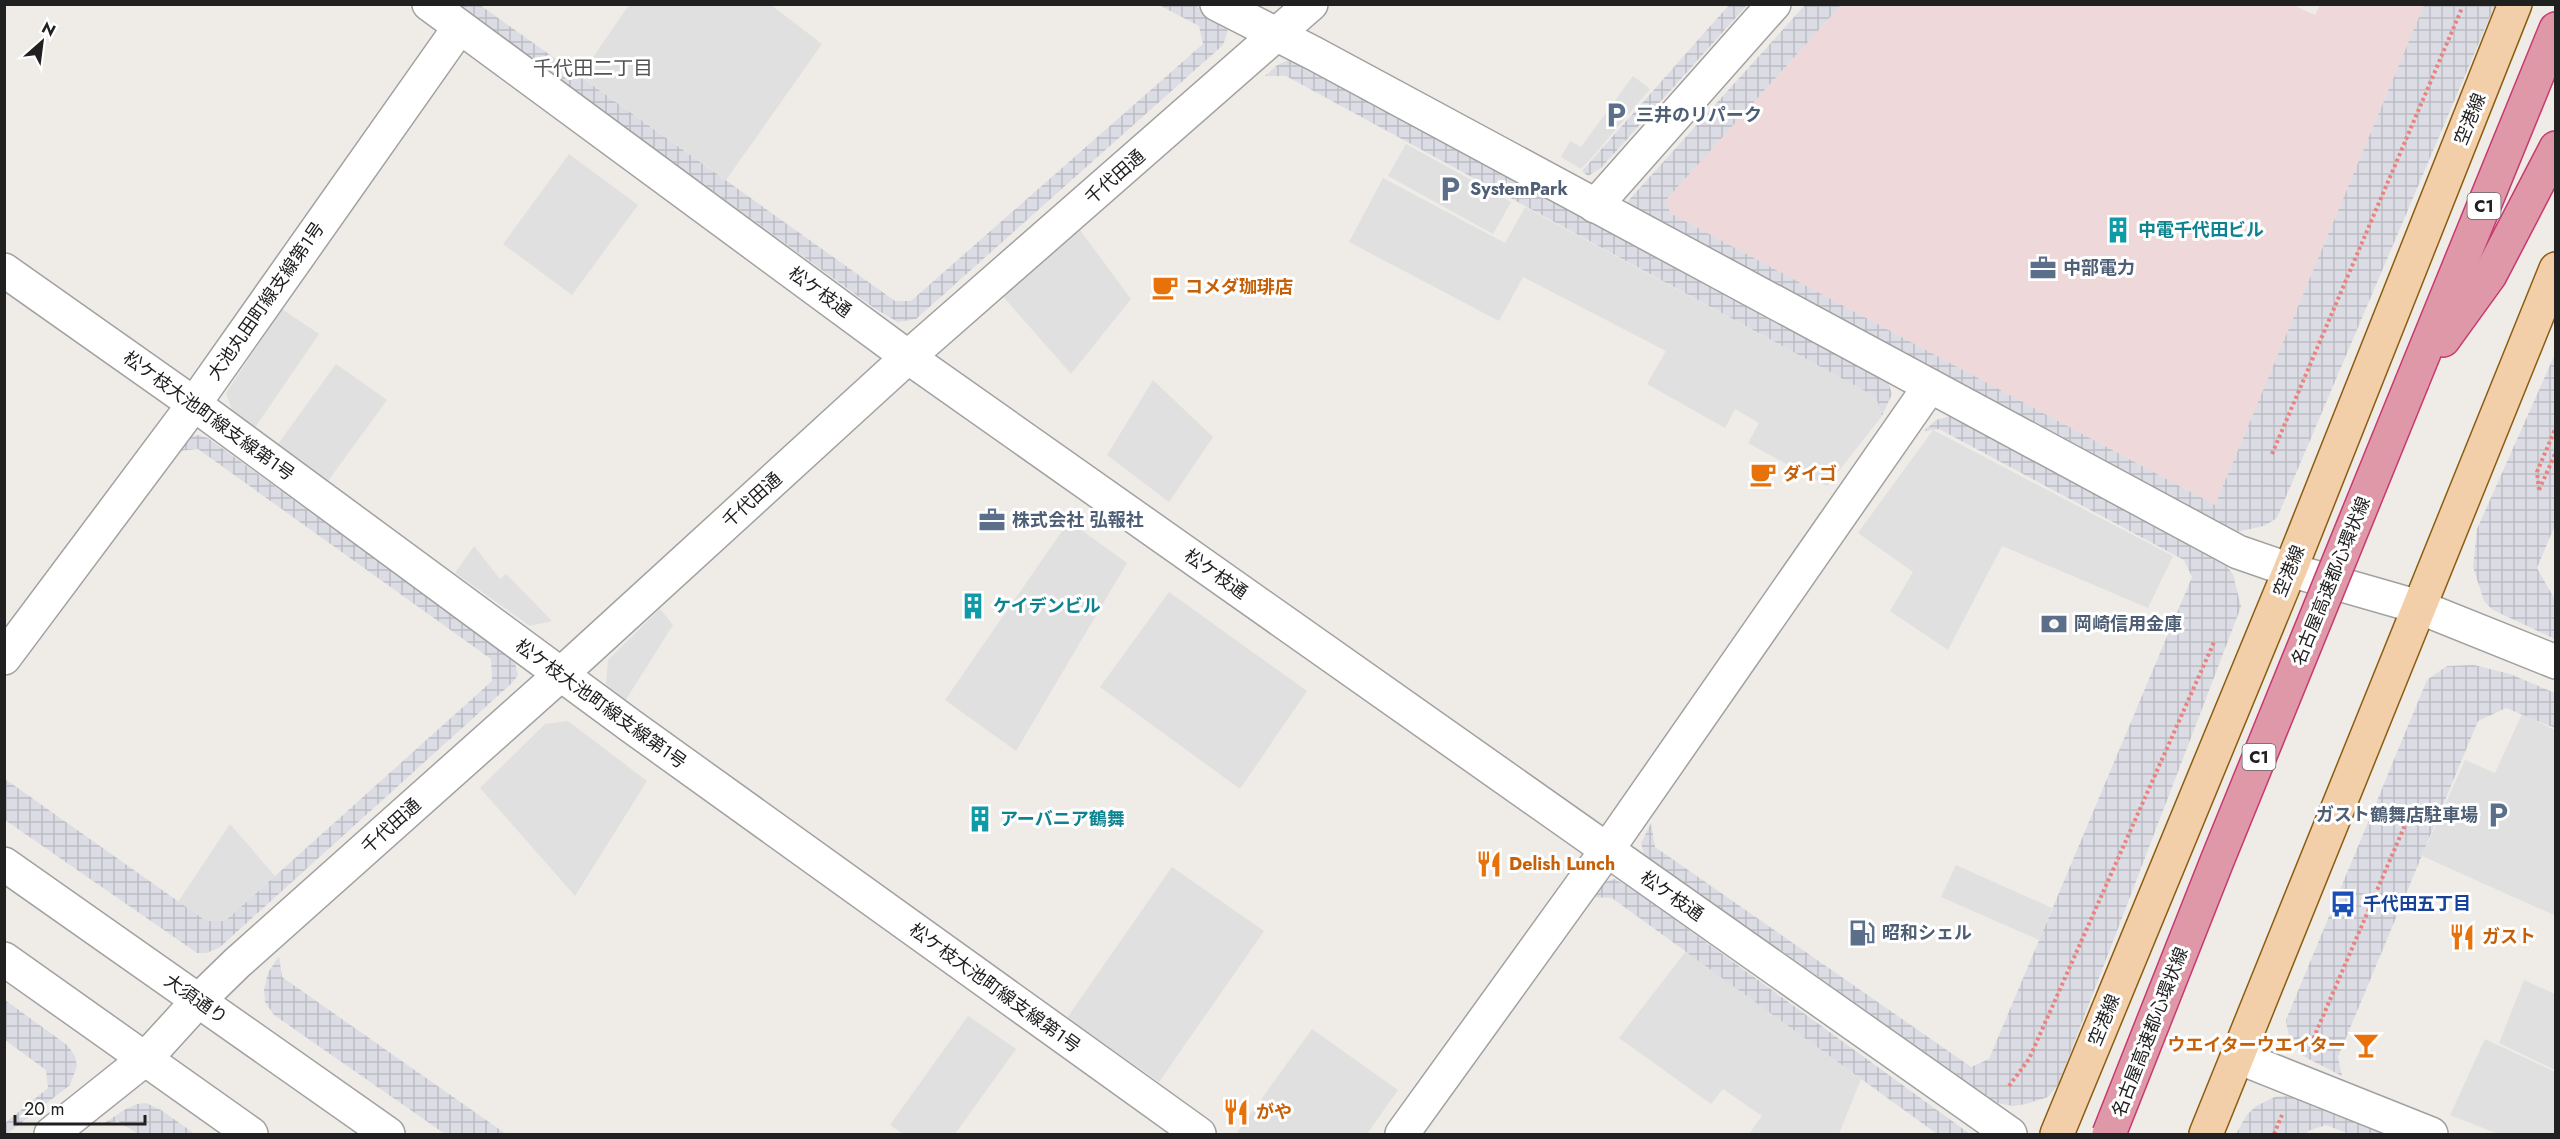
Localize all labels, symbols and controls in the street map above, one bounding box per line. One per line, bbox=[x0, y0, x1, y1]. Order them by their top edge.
north arrow bbox=[12, 12, 72, 72]
text: N bbox=[38, 16, 60, 42]
district label: 千代田二丁目 bbox=[533, 54, 653, 83]
street label: 空港線 bbox=[2448, 89, 2492, 149]
parking icon: 三井のリパーク bbox=[1601, 100, 1631, 130]
place label: 三井のリパーク bbox=[1636, 102, 1762, 128]
street label: 千代田通 bbox=[1079, 144, 1151, 210]
parking icon: SystemPark bbox=[1435, 174, 1465, 204]
place label: SystemPark bbox=[1470, 176, 1568, 202]
road number: C1 bbox=[2468, 193, 2500, 219]
building icon: 中電千代田ビル bbox=[2103, 215, 2133, 245]
street label: 大池丸田町線支線第1号 bbox=[201, 216, 331, 386]
place label: 中電千代田ビル bbox=[2138, 217, 2264, 243]
office icon: 中部電力 bbox=[2028, 253, 2058, 283]
place label: 中部電力 bbox=[2063, 255, 2135, 281]
street label: 松ケ枝通 bbox=[783, 260, 857, 324]
cafe icon: コメダ珈琲店 bbox=[1150, 272, 1180, 302]
place label: コメダ珈琲店 bbox=[1185, 274, 1293, 300]
street label: 松ケ枝大池町線支線第1号 bbox=[118, 345, 300, 487]
cafe icon: ダイゴ bbox=[1748, 459, 1778, 489]
place label: ダイゴ bbox=[1783, 461, 1837, 487]
street label: 千代田通 bbox=[717, 466, 787, 534]
street label: 名古屋高速都心環状線 bbox=[2285, 493, 2377, 669]
office icon: 株式会社 弘報社 bbox=[977, 505, 1007, 535]
place label: 株式会社 弘報社 bbox=[1012, 507, 1143, 533]
street label: 空港線 bbox=[2267, 541, 2311, 601]
street label: 松ケ枝通 bbox=[1179, 543, 1253, 605]
building icon: ケイデンビル bbox=[958, 591, 988, 621]
place label: ケイデンビル bbox=[993, 593, 1101, 619]
bank icon: 岡崎信用金庫 bbox=[2039, 609, 2069, 639]
place label: 岡崎信用金庫 bbox=[2074, 611, 2182, 637]
street label: 松ケ枝大池町線支線第1号 bbox=[510, 633, 692, 775]
road number: C1 bbox=[2242, 744, 2276, 770]
street label: 千代田通 bbox=[356, 792, 426, 860]
parking icon: ガスト鶴舞店駐車場 bbox=[2483, 800, 2513, 830]
place label: ガスト鶴舞店駐車場 bbox=[2316, 802, 2478, 828]
building icon: アーバニア鶴舞 bbox=[965, 804, 995, 834]
place label: アーバニア鶴舞 bbox=[1000, 806, 1125, 832]
restaurant icon: Delish Lunch bbox=[1474, 849, 1504, 879]
place label: Delish Lunch bbox=[1509, 851, 1615, 877]
street label: 松ケ枝通 bbox=[1635, 865, 1709, 927]
bus stop icon: 千代田五丁目 bbox=[2328, 889, 2358, 919]
place label: 千代田五丁目 bbox=[2363, 891, 2471, 917]
street label: 松ケ枝大池町線支線第1号 bbox=[904, 917, 1086, 1059]
fuel station icon: 昭和シェル bbox=[1847, 918, 1877, 948]
place label: 昭和シェル bbox=[1882, 920, 1972, 946]
restaurant icon: ガスト bbox=[2447, 922, 2477, 952]
place label: ガスト bbox=[2482, 924, 2536, 950]
street label: 名古屋高速都心環状線 bbox=[2106, 943, 2194, 1121]
street label: 大須通り bbox=[159, 968, 233, 1030]
street label: 空港線 bbox=[2082, 990, 2126, 1050]
bar icon: ウエイターウエイター bbox=[2351, 1030, 2381, 1060]
place label: ウエイターウエイター bbox=[2167, 1032, 2346, 1058]
scale bar bbox=[15, 1088, 146, 1126]
text: 20 m bbox=[24, 1096, 64, 1122]
restaurant icon: がや bbox=[1221, 1097, 1251, 1127]
place label: がや bbox=[1256, 1099, 1292, 1125]

